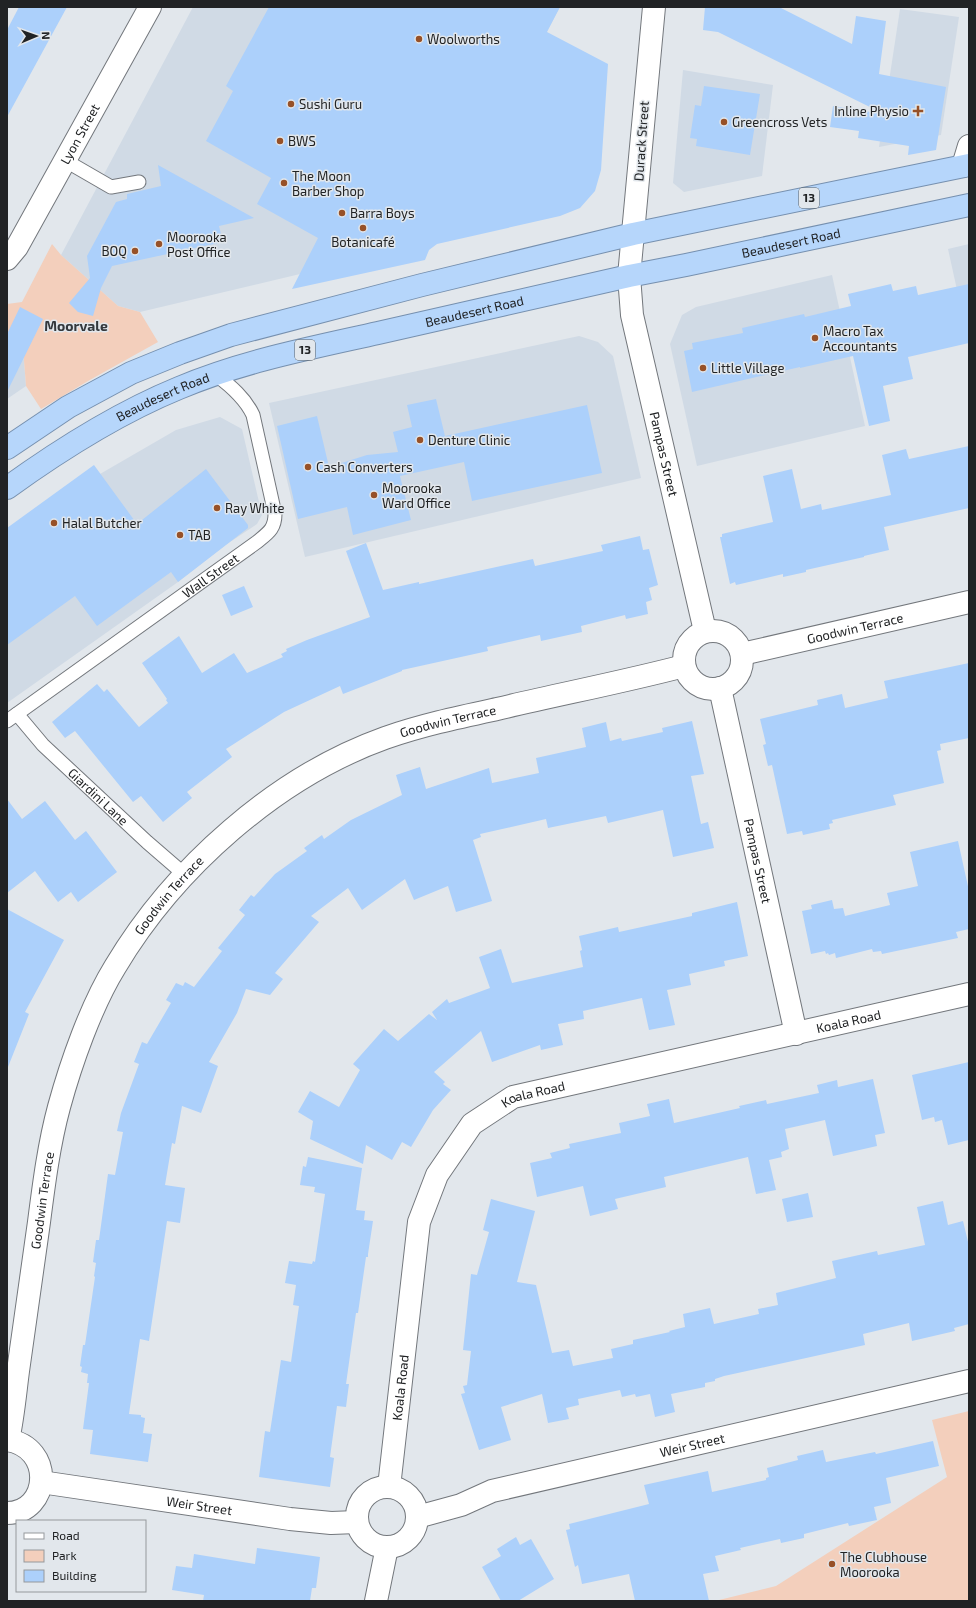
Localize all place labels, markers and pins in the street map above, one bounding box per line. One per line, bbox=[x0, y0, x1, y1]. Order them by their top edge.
place label: Woolworths bbox=[427, 31, 500, 47]
marker: Woolworths bbox=[414, 34, 424, 44]
place label: Sushi Guru bbox=[299, 96, 362, 112]
marker: Sushi Guru bbox=[286, 99, 296, 109]
place label: Inline Physio bbox=[834, 103, 909, 119]
marker: Inline Physio bbox=[912, 105, 924, 117]
place label: Greencross Vets bbox=[732, 114, 827, 130]
marker: Greencross Vets bbox=[719, 117, 729, 127]
place label: BWS bbox=[288, 133, 316, 149]
marker: BWS bbox=[275, 136, 285, 146]
place label: The Moon Barber Shop bbox=[292, 168, 364, 199]
marker: The Moon Barber Shop bbox=[279, 178, 289, 188]
place label: Barra Boys bbox=[350, 205, 415, 221]
marker: Barra Boys bbox=[337, 208, 347, 218]
marker: Botanicafé bbox=[358, 223, 368, 233]
place label: Moorooka Post Office bbox=[167, 229, 230, 260]
place label: Botanicafé bbox=[331, 234, 395, 250]
marker: Moorooka Post Office bbox=[154, 239, 164, 249]
place label: BOQ bbox=[102, 243, 127, 259]
marker: BOQ bbox=[130, 246, 140, 256]
place label: Macro Tax Accountants bbox=[823, 323, 897, 354]
marker: Macro Tax Accountants bbox=[810, 333, 820, 343]
place label: Little Village bbox=[711, 360, 784, 376]
marker: Little Village bbox=[698, 363, 708, 373]
place label: Denture Clinic bbox=[428, 432, 510, 448]
marker: Denture Clinic bbox=[415, 435, 425, 445]
place label: Cash Converters bbox=[316, 459, 413, 475]
marker: Cash Converters bbox=[303, 462, 313, 472]
place label: Moorooka Ward Office bbox=[382, 480, 451, 511]
marker: Moorooka Ward Office bbox=[369, 490, 379, 500]
place label: Ray White bbox=[225, 500, 285, 516]
marker: Ray White bbox=[212, 503, 222, 513]
place label: Halal Butcher bbox=[62, 515, 142, 531]
marker: Halal Butcher bbox=[49, 518, 59, 528]
place label: TAB bbox=[188, 527, 211, 543]
marker: TAB bbox=[175, 530, 185, 540]
place label: The Clubhouse Moorooka bbox=[840, 1549, 927, 1580]
marker: The Clubhouse Moorooka bbox=[827, 1559, 837, 1569]

